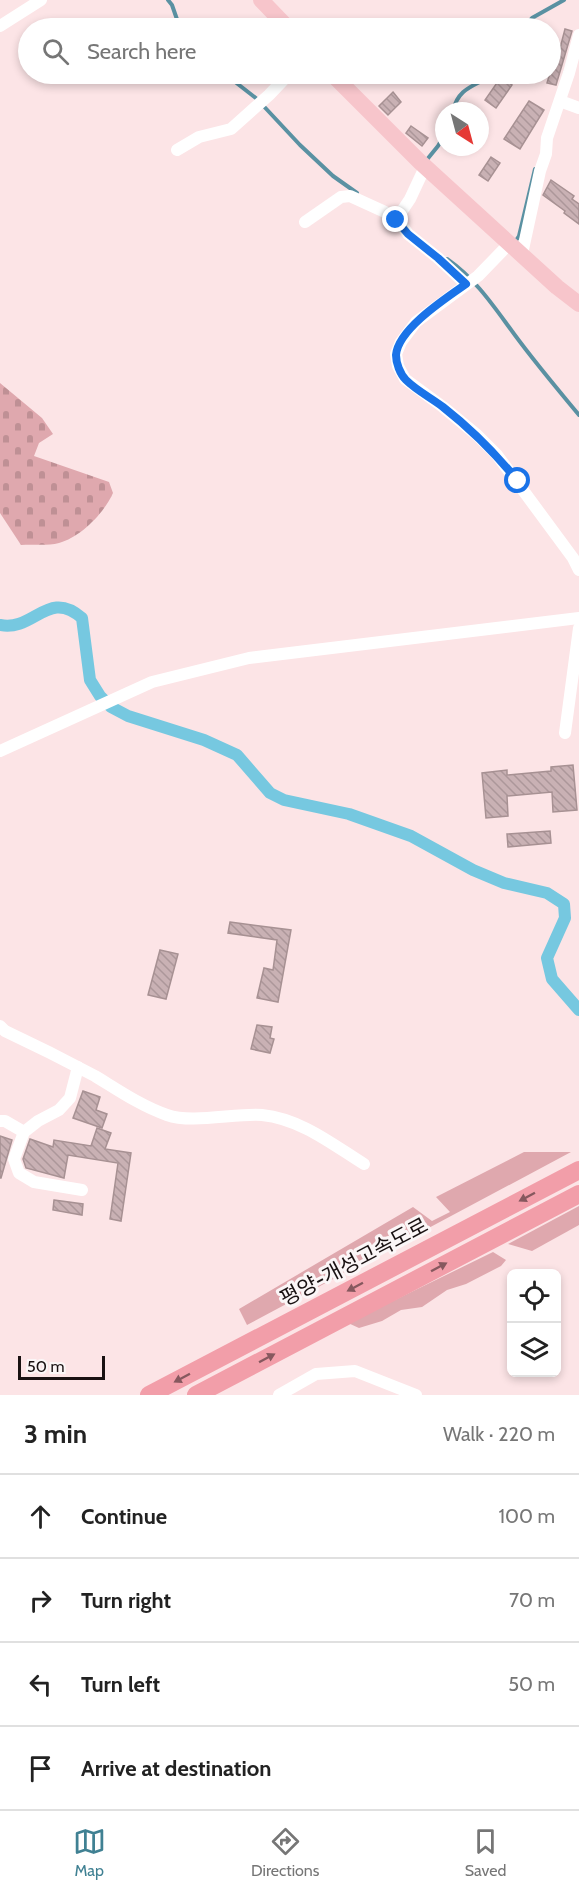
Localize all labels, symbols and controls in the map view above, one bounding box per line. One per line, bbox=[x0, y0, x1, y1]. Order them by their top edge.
search box bbox=[18, 18, 561, 84]
icon: search bbox=[39, 35, 72, 68]
text: Search here bbox=[87, 38, 196, 65]
north arrow bbox=[435, 102, 489, 156]
route end bbox=[382, 206, 408, 232]
route start bbox=[504, 467, 530, 493]
one-way arrow bbox=[518, 1192, 535, 1202]
street label: 평양-개성고속도로 bbox=[276, 1212, 432, 1311]
one-way arrow bbox=[431, 1262, 448, 1272]
map controls bbox=[507, 1269, 561, 1377]
button: locate bbox=[507, 1269, 561, 1323]
one-way arrow bbox=[346, 1283, 363, 1292]
button: layers bbox=[507, 1323, 561, 1377]
scale bar bbox=[18, 1353, 105, 1380]
one-way arrow bbox=[258, 1353, 275, 1363]
text: 50 m bbox=[27, 1357, 64, 1376]
one-way arrow bbox=[173, 1373, 190, 1383]
text: 3 min bbox=[24, 1418, 87, 1450]
text: Walk · 220 m bbox=[443, 1422, 555, 1446]
icon: ahead bbox=[24, 1500, 57, 1533]
text: Continue bbox=[81, 1503, 167, 1530]
text: 100 m bbox=[499, 1504, 555, 1528]
icon: right bbox=[24, 1584, 57, 1617]
text: Turn right bbox=[81, 1587, 171, 1614]
text: 70 m bbox=[509, 1588, 555, 1612]
icon: left bbox=[24, 1668, 57, 1701]
text: Turn left bbox=[81, 1671, 160, 1698]
text: 50 m bbox=[508, 1672, 555, 1696]
icon: arrive bbox=[24, 1752, 57, 1785]
text: Arrive at destination bbox=[81, 1755, 271, 1782]
tab: Map bbox=[73, 1825, 106, 1880]
tab: Directions bbox=[251, 1825, 319, 1880]
tab: Saved bbox=[465, 1825, 506, 1880]

